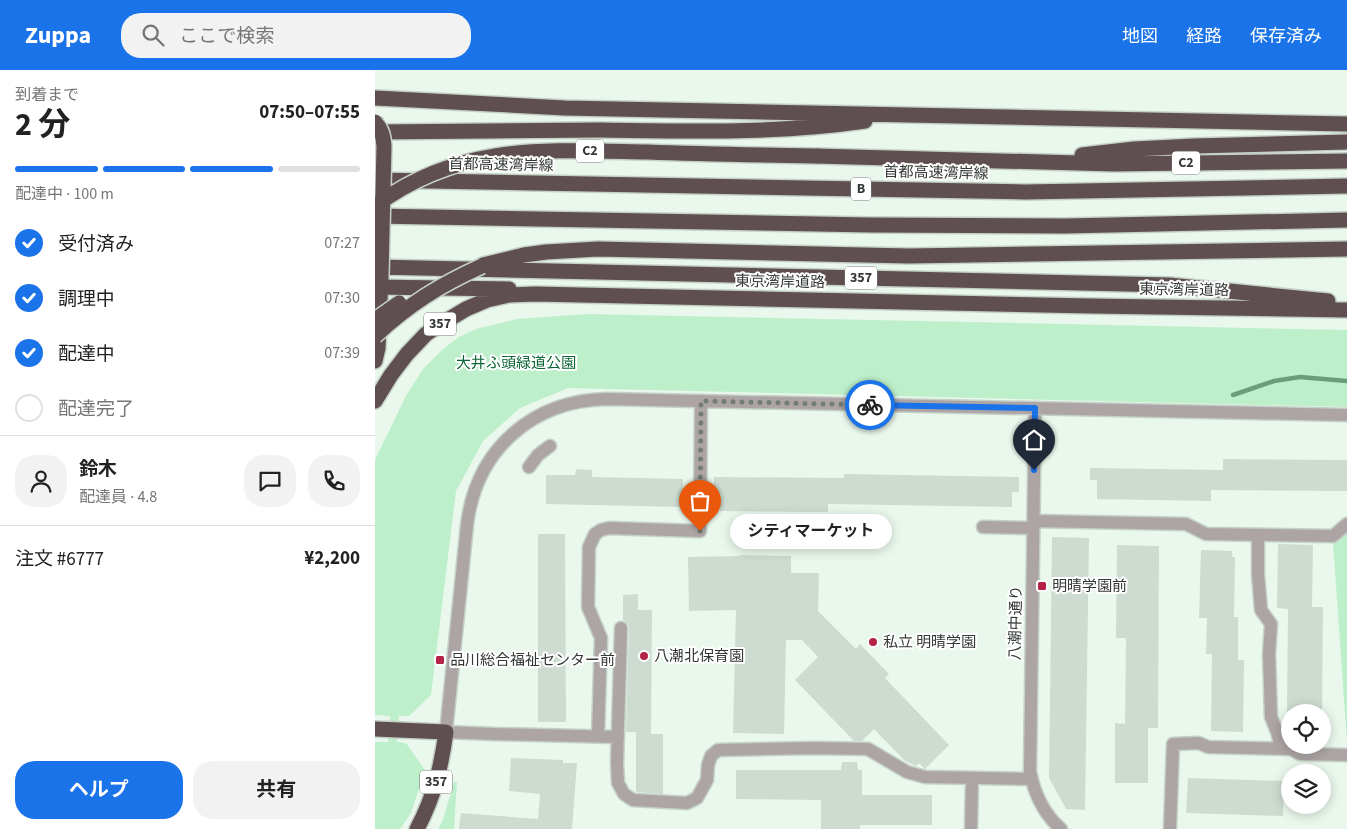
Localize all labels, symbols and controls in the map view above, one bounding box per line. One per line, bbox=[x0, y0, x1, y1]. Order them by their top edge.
search box bbox=[121, 13, 471, 58]
text: Zuppa bbox=[25, 18, 91, 53]
icon: search bbox=[139, 21, 167, 49]
text: ここで検索 bbox=[179, 23, 274, 50]
text: 地図 bbox=[1122, 24, 1158, 49]
text: 経路 bbox=[1186, 24, 1222, 49]
text: 保存済み bbox=[1250, 24, 1322, 49]
text: 到着まで bbox=[15, 84, 79, 106]
text: 07:50–07:55 bbox=[259, 99, 360, 126]
text: 2 分 bbox=[15, 102, 70, 148]
road number: C2 bbox=[576, 140, 604, 162]
road number: C2 bbox=[1172, 152, 1200, 175]
street label: 首都高速湾岸線 bbox=[448, 154, 554, 176]
street label: 首都高速湾岸線 bbox=[883, 162, 989, 184]
road number: B bbox=[851, 178, 871, 200]
text: 配達中 · 100 m bbox=[15, 183, 114, 205]
icon: check bbox=[15, 229, 43, 257]
text: 受付済み bbox=[58, 231, 134, 258]
text: 07:27 bbox=[324, 232, 360, 254]
road number: 357 bbox=[845, 267, 877, 290]
street label: 東京湾岸道路 bbox=[735, 271, 825, 293]
street label: 東京湾岸道路 bbox=[1139, 279, 1229, 301]
icon: check bbox=[15, 284, 43, 312]
text: 調理中 bbox=[58, 286, 115, 313]
text: 07:30 bbox=[324, 287, 360, 309]
road number: 357 bbox=[424, 312, 456, 336]
icon: check bbox=[15, 339, 43, 367]
text: 配達中 bbox=[58, 341, 115, 368]
text: 07:39 bbox=[324, 342, 360, 364]
park label: 大井ふ頭緑道公園 bbox=[456, 353, 576, 374]
courier bbox=[845, 380, 895, 430]
icon: bike bbox=[856, 391, 884, 419]
text: 配達完了 bbox=[58, 396, 134, 423]
pin bbox=[1013, 419, 1055, 470]
icon: home bbox=[1020, 426, 1048, 454]
button: person bbox=[15, 455, 67, 507]
button: chat bbox=[244, 455, 296, 507]
button: phone bbox=[308, 455, 360, 507]
text: 鈴木 bbox=[79, 456, 117, 483]
pin bbox=[679, 480, 721, 531]
text: 配達員 · 4.8 bbox=[79, 486, 157, 508]
icon: bag bbox=[686, 487, 714, 515]
callout: シティマーケット bbox=[730, 514, 893, 548]
text: シティマーケット bbox=[747, 520, 875, 542]
text: ¥2,200 bbox=[304, 545, 360, 572]
text: 注文 #6777 bbox=[15, 546, 104, 573]
place label: 明晴学園前 bbox=[1052, 576, 1127, 597]
marker: 明晴学園前 bbox=[1036, 580, 1048, 592]
street label: 八潮中通り bbox=[1005, 585, 1027, 661]
place label: 私立 明晴学園 bbox=[883, 632, 976, 653]
marker: 私立 明晴学園 bbox=[867, 636, 879, 648]
place label: 八潮北保育園 bbox=[654, 646, 744, 667]
place label: 品川総合福祉センター前 bbox=[450, 650, 615, 671]
marker: 八潮北保育園 bbox=[638, 650, 650, 662]
marker: 品川総合福祉センター前 bbox=[434, 654, 446, 666]
map controls bbox=[1281, 704, 1331, 814]
button: locate bbox=[1281, 704, 1331, 754]
button: ヘルプ bbox=[15, 761, 183, 819]
button: 共有 bbox=[193, 761, 360, 819]
button: layers bbox=[1281, 764, 1331, 814]
road number: 357 bbox=[420, 770, 452, 794]

